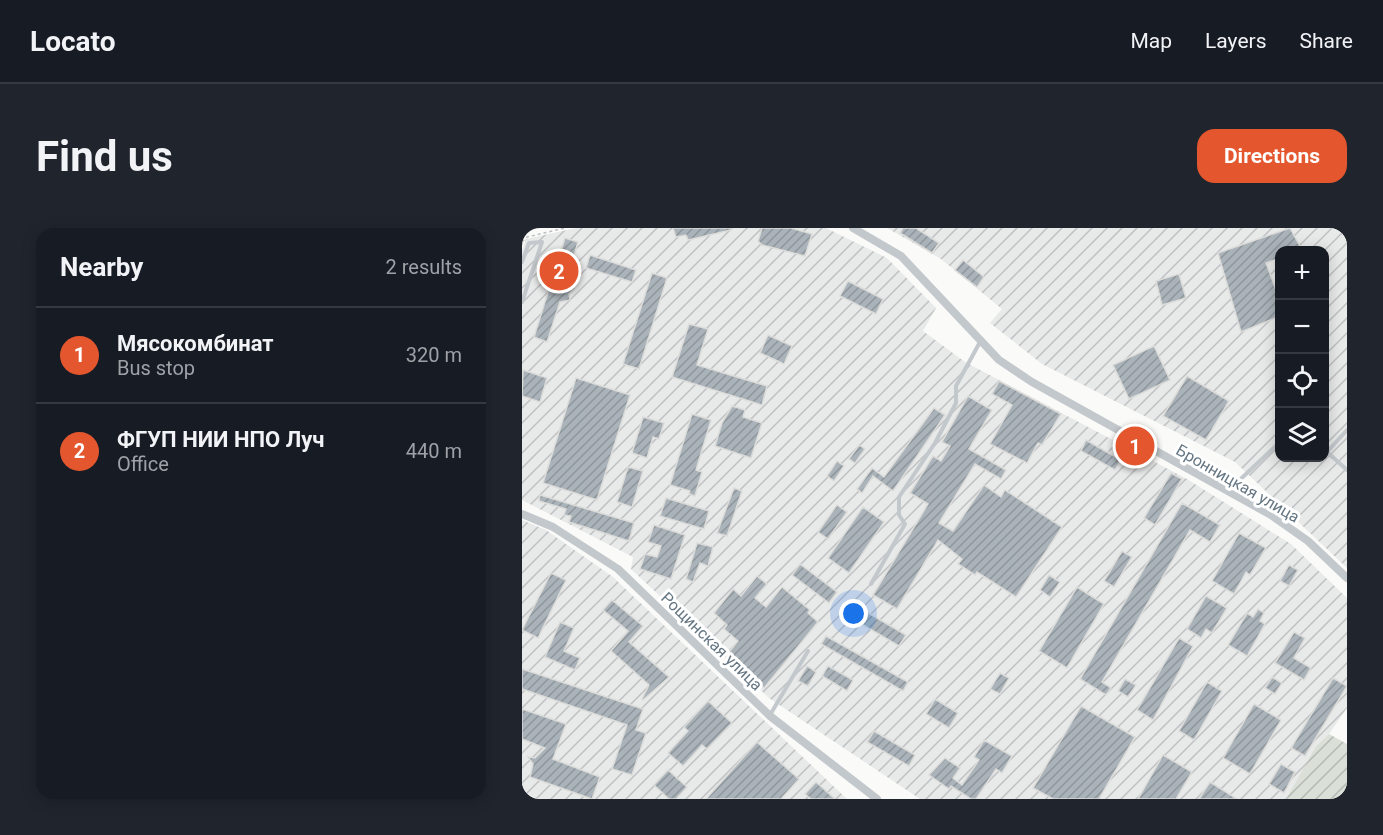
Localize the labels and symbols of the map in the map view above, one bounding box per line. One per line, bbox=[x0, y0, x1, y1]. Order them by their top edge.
pin: 2 bbox=[540, 248, 579, 294]
pin: 1 bbox=[1116, 424, 1154, 468]
street label: Бронницкая улица bbox=[1173, 440, 1303, 527]
street label: Рощинская улица bbox=[657, 588, 766, 694]
your location bbox=[839, 599, 868, 628]

